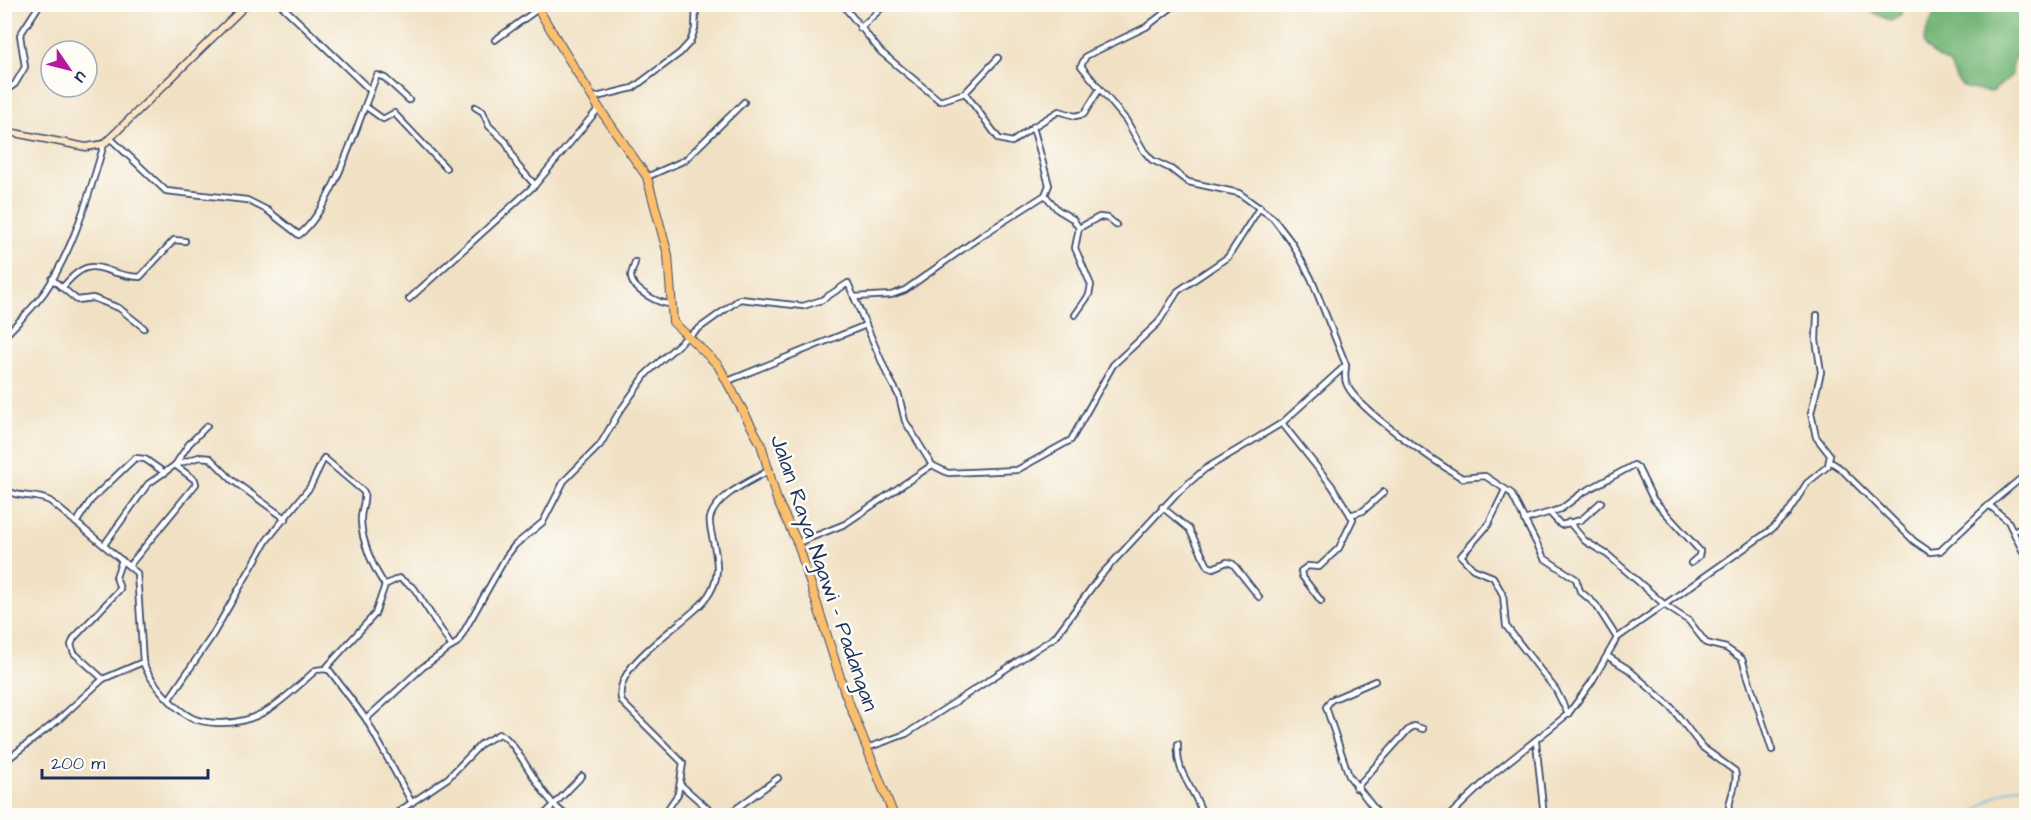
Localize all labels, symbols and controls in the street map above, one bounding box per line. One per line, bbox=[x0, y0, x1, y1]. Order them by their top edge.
north arrow bbox=[39, 39, 99, 99]
text: U bbox=[69, 67, 92, 87]
street label: Jalan Raya Ngawi - Padangan bbox=[761, 431, 886, 716]
scale bar bbox=[42, 742, 208, 780]
text: 200 m bbox=[51, 751, 105, 776]

